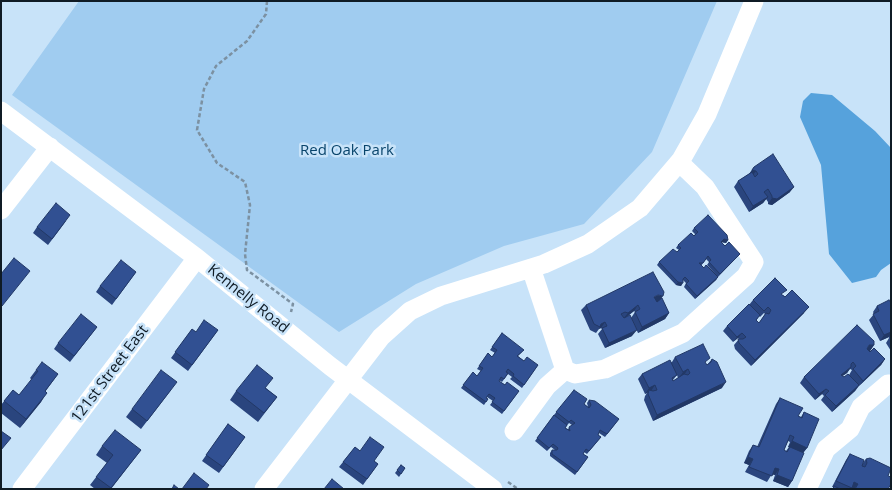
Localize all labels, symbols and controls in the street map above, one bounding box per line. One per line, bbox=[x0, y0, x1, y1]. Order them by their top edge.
park label: Red Oak Park bbox=[300, 142, 394, 160]
street label: Kennelly Road bbox=[204, 261, 292, 337]
street label: 121st Street East bbox=[68, 322, 152, 426]

